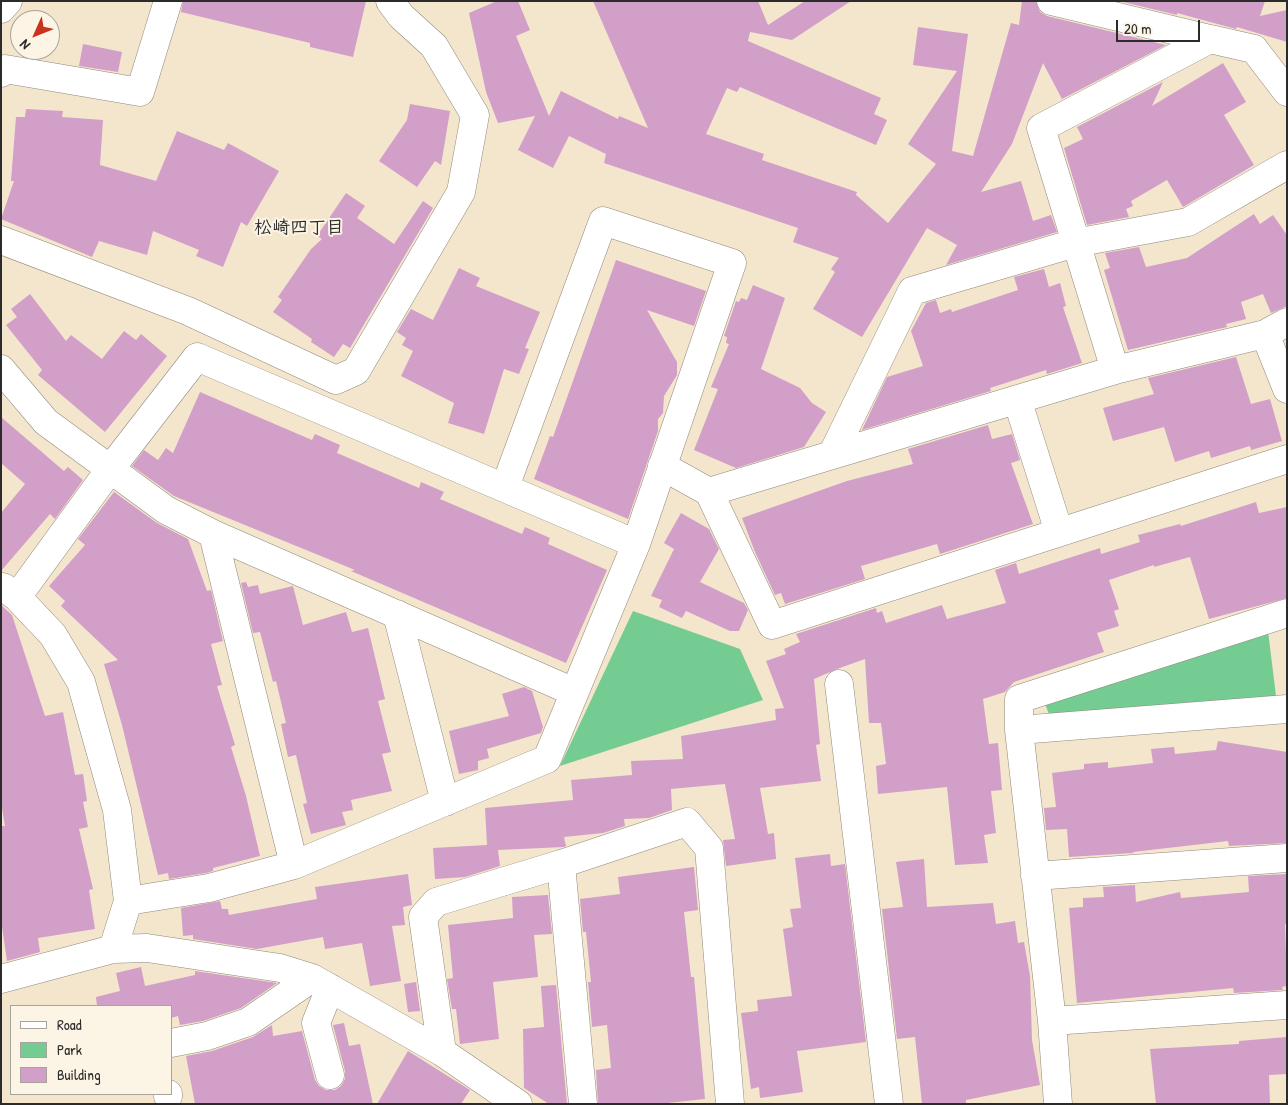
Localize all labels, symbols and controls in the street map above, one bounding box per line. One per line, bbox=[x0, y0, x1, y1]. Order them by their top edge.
north arrow bbox=[10, 10, 60, 60]
scale bar bbox=[1118, 10, 1202, 42]
text: 20 m bbox=[1124, 18, 1151, 39]
text: N bbox=[15, 36, 34, 54]
district label: 松崎四丁目 bbox=[254, 217, 344, 239]
legend bbox=[10, 1005, 172, 1095]
text: Road bbox=[57, 1014, 82, 1035]
text: Park bbox=[57, 1039, 82, 1060]
text: Building bbox=[57, 1064, 101, 1085]

